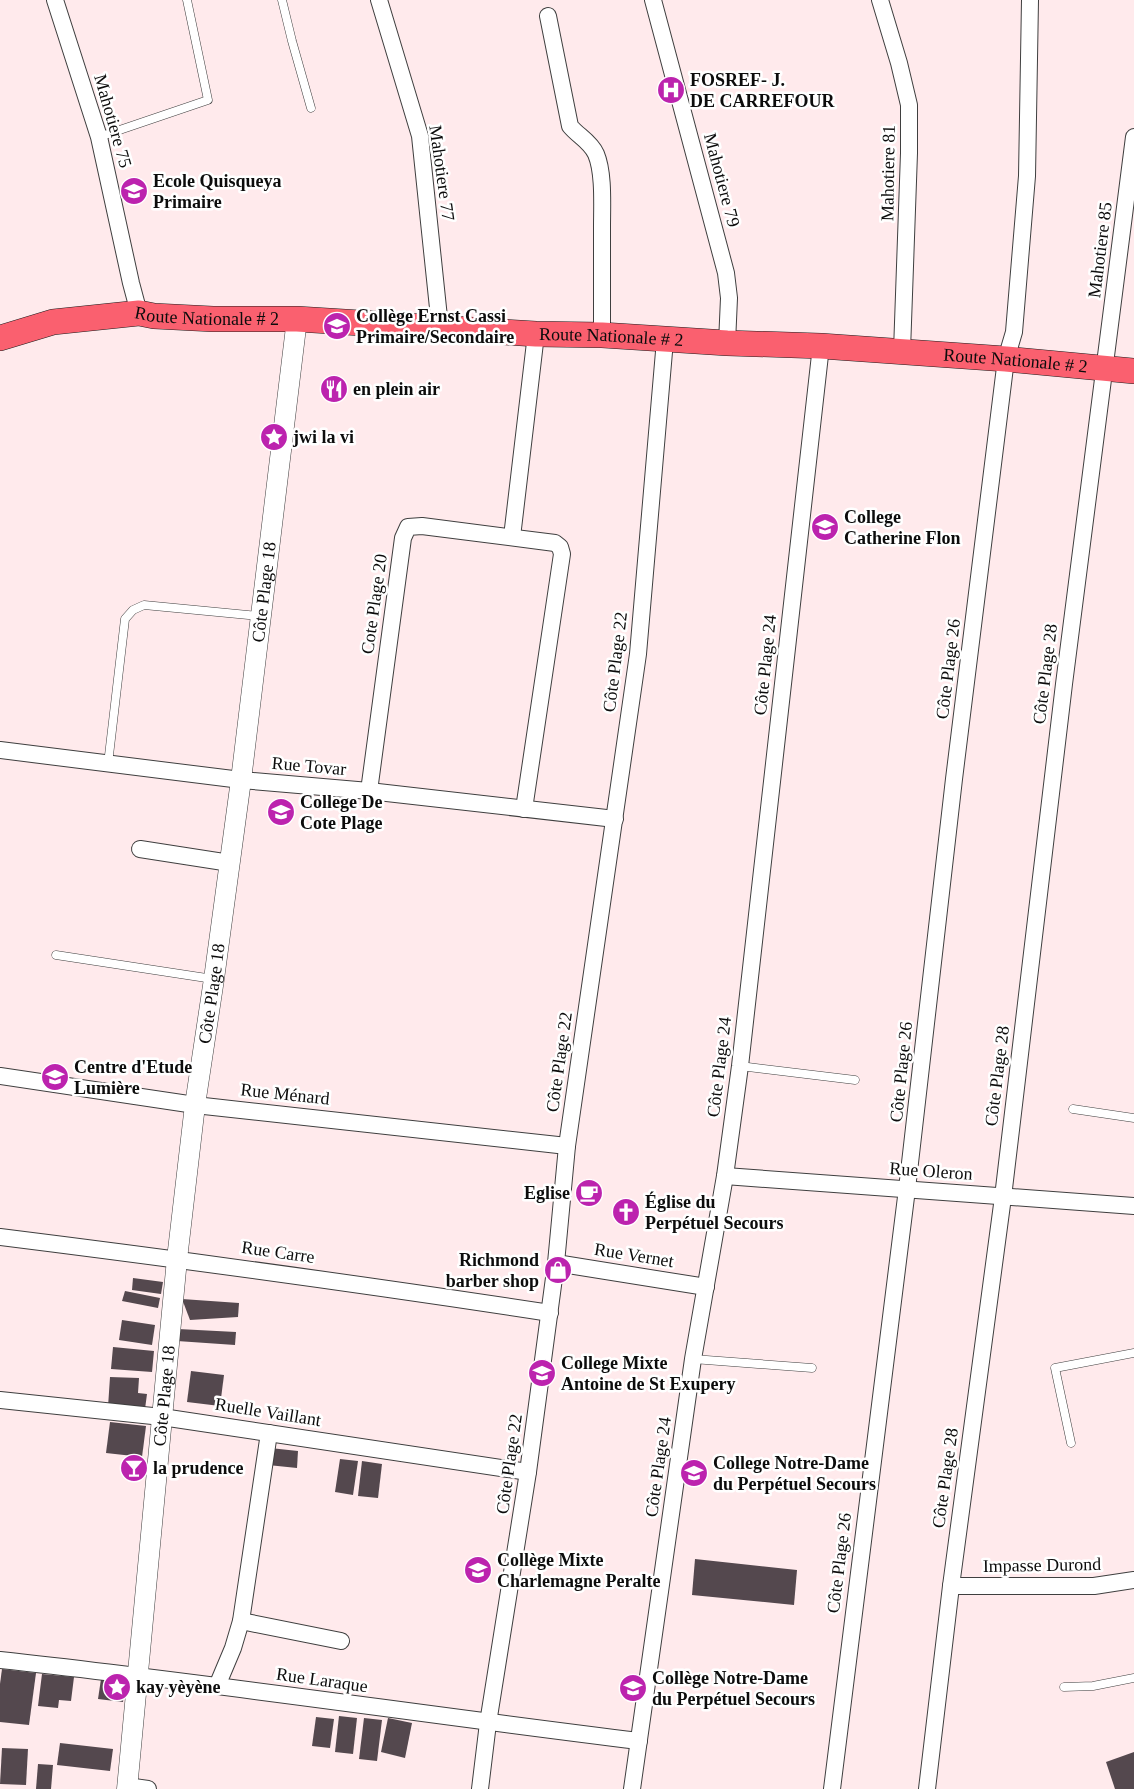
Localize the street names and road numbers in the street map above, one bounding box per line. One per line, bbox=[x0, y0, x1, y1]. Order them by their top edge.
street label: Mahotiere 75 bbox=[90, 72, 136, 170]
street label: Mahotiere 77 bbox=[425, 124, 459, 222]
street label: Mahotiere 81 bbox=[877, 125, 899, 221]
street label: Mahotiere 79 bbox=[700, 131, 744, 229]
street label: Mahotiere 85 bbox=[1084, 201, 1116, 299]
street label: Route Nationale # 2 bbox=[133, 302, 279, 329]
street label: Route Nationale # 2 bbox=[539, 324, 684, 350]
street label: Route Nationale # 2 bbox=[943, 345, 1088, 377]
street label: Côte Plage 18 bbox=[248, 541, 280, 643]
street label: Cote Plage 20 bbox=[357, 553, 391, 655]
street label: Côte Plage 22 bbox=[599, 611, 631, 713]
street label: Côte Plage 24 bbox=[750, 614, 780, 716]
street label: Côte Plage 26 bbox=[932, 618, 964, 720]
street label: Côte Plage 28 bbox=[1029, 623, 1061, 725]
street label: Rue Tovar bbox=[271, 753, 347, 779]
street label: Côte Plage 18 bbox=[194, 942, 229, 1045]
street label: Côte Plage 22 bbox=[542, 1011, 576, 1113]
street label: Côte Plage 24 bbox=[703, 1016, 735, 1118]
street label: Côte Plage 26 bbox=[886, 1021, 916, 1123]
street label: Côte Plage 28 bbox=[981, 1025, 1013, 1127]
street label: Rue Ménard bbox=[239, 1079, 331, 1109]
street label: Rue Oleron bbox=[889, 1158, 973, 1184]
street label: Rue Carre bbox=[240, 1237, 316, 1267]
street label: Rue Vernet bbox=[593, 1239, 675, 1271]
street label: Côte Plage 18 bbox=[149, 1344, 179, 1447]
street label: Ruelle Vaillant bbox=[214, 1394, 322, 1430]
street label: Côte Plage 22 bbox=[492, 1413, 526, 1515]
street label: Côte Plage 24 bbox=[641, 1416, 675, 1518]
street label: Côte Plage 28 bbox=[928, 1427, 962, 1529]
street label: Côte Plage 26 bbox=[823, 1512, 855, 1614]
street label: Impasse Durond bbox=[983, 1554, 1101, 1576]
street label: Rue Laraque bbox=[275, 1664, 369, 1696]

